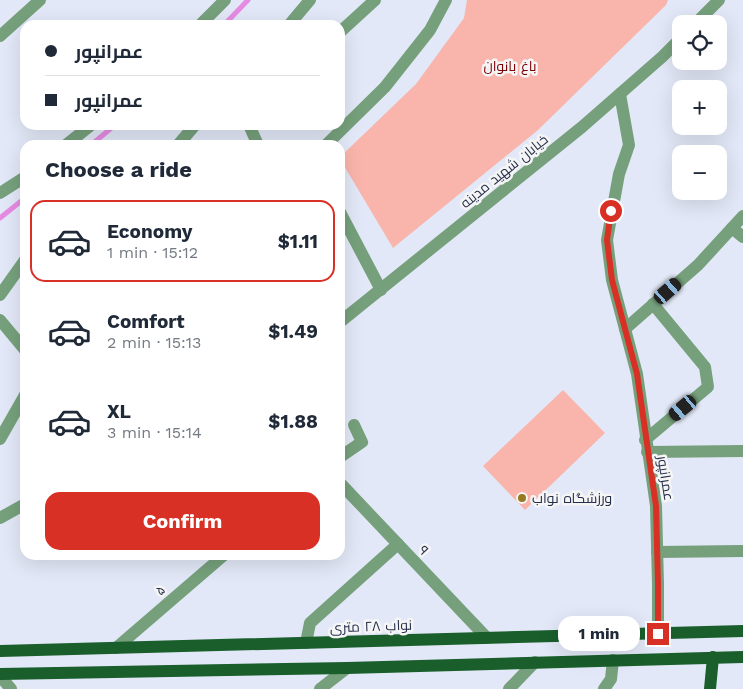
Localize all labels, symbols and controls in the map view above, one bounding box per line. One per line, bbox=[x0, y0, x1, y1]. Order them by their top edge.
map controls bbox=[672, 15, 727, 200]
button: locate bbox=[672, 15, 727, 70]
text: عمرانپور bbox=[75, 40, 143, 63]
park label: باغ بانوان bbox=[483, 58, 537, 75]
button: + bbox=[672, 80, 727, 135]
text: عمرانپور bbox=[75, 89, 143, 112]
street label: خیابان شهید مدینه bbox=[457, 131, 551, 211]
button: − bbox=[672, 145, 727, 200]
text: Choose a ride bbox=[45, 157, 192, 182]
route start bbox=[600, 200, 622, 222]
icon: car bbox=[47, 219, 92, 264]
text: Economy bbox=[107, 220, 192, 243]
text: $1.11 bbox=[278, 230, 318, 253]
text: 1 min · 15:12 bbox=[107, 243, 198, 262]
car bbox=[651, 275, 684, 307]
icon: car bbox=[47, 309, 92, 354]
text: Comfort bbox=[107, 310, 185, 333]
text: $1.49 bbox=[268, 320, 318, 343]
text: 2 min · 15:13 bbox=[107, 333, 201, 352]
car bbox=[666, 393, 699, 423]
icon: car bbox=[47, 399, 92, 444]
text: XL bbox=[107, 400, 131, 423]
text: $1.88 bbox=[268, 410, 318, 433]
text: 3 min · 15:14 bbox=[107, 423, 202, 442]
street label: عمرانپور bbox=[652, 453, 677, 502]
place label: ورزشگاه نواب bbox=[532, 490, 612, 506]
button: Confirm bbox=[45, 492, 320, 550]
marker: ورزشگاه نواب bbox=[516, 492, 528, 504]
street label: ۹ bbox=[416, 542, 432, 558]
street label: ۵ bbox=[152, 581, 168, 599]
callout: 1 min bbox=[558, 616, 640, 652]
street label: نواب ۲۸ متری bbox=[330, 617, 412, 635]
route end bbox=[647, 623, 669, 645]
text: 1 min bbox=[578, 624, 620, 643]

